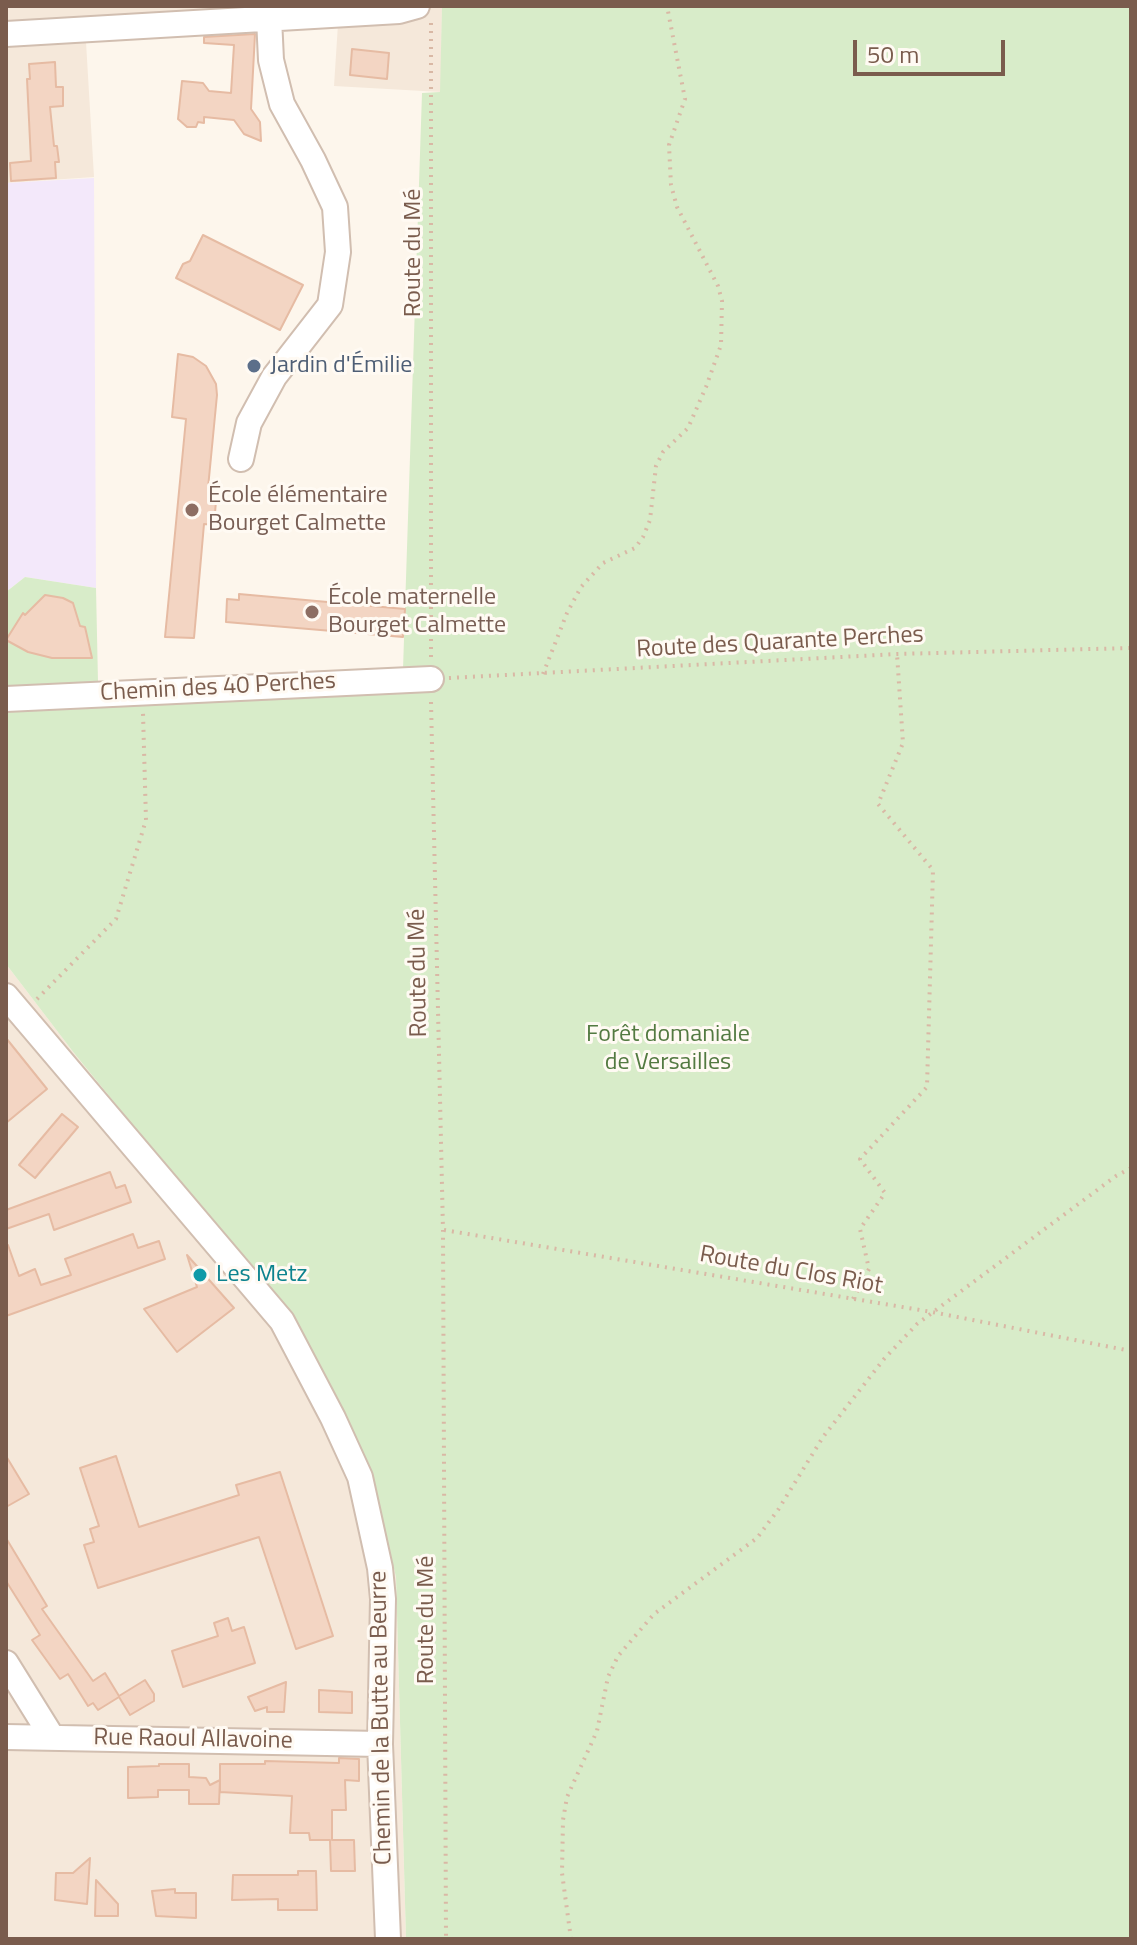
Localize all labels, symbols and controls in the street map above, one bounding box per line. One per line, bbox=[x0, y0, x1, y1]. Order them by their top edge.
scale bar bbox=[857, 24, 1009, 74]
text: 50 m bbox=[867, 36, 919, 72]
street label: Route du Mé bbox=[400, 189, 428, 317]
place label: Jardin d'Émilie bbox=[270, 352, 412, 380]
marker: Jardin d'Émilie bbox=[245, 357, 263, 375]
place label: École élémentaire Bourget Calmette bbox=[208, 482, 388, 538]
marker: École élémentaire Bourget Calmette bbox=[183, 501, 201, 519]
place label: École maternelle Bourget Calmette bbox=[328, 584, 506, 640]
marker: École maternelle Bourget Calmette bbox=[303, 603, 321, 621]
street label: Route des Quarante Perches bbox=[636, 621, 924, 665]
street label: Chemin des 40 Perches bbox=[99, 667, 337, 709]
street label: Route du Mé bbox=[403, 908, 435, 1038]
park label: Forêt domaniale de Versailles bbox=[586, 1021, 750, 1077]
street label: Route du Clos Riot bbox=[697, 1241, 885, 1301]
place label: Les Metz bbox=[216, 1261, 307, 1289]
marker: Les Metz bbox=[191, 1266, 209, 1284]
street label: Route du Mé bbox=[413, 1556, 441, 1684]
street label: Chemin de la Butte au Beurre bbox=[365, 1571, 399, 1865]
street label: Rue Raoul Allavoine bbox=[93, 1724, 293, 1756]

